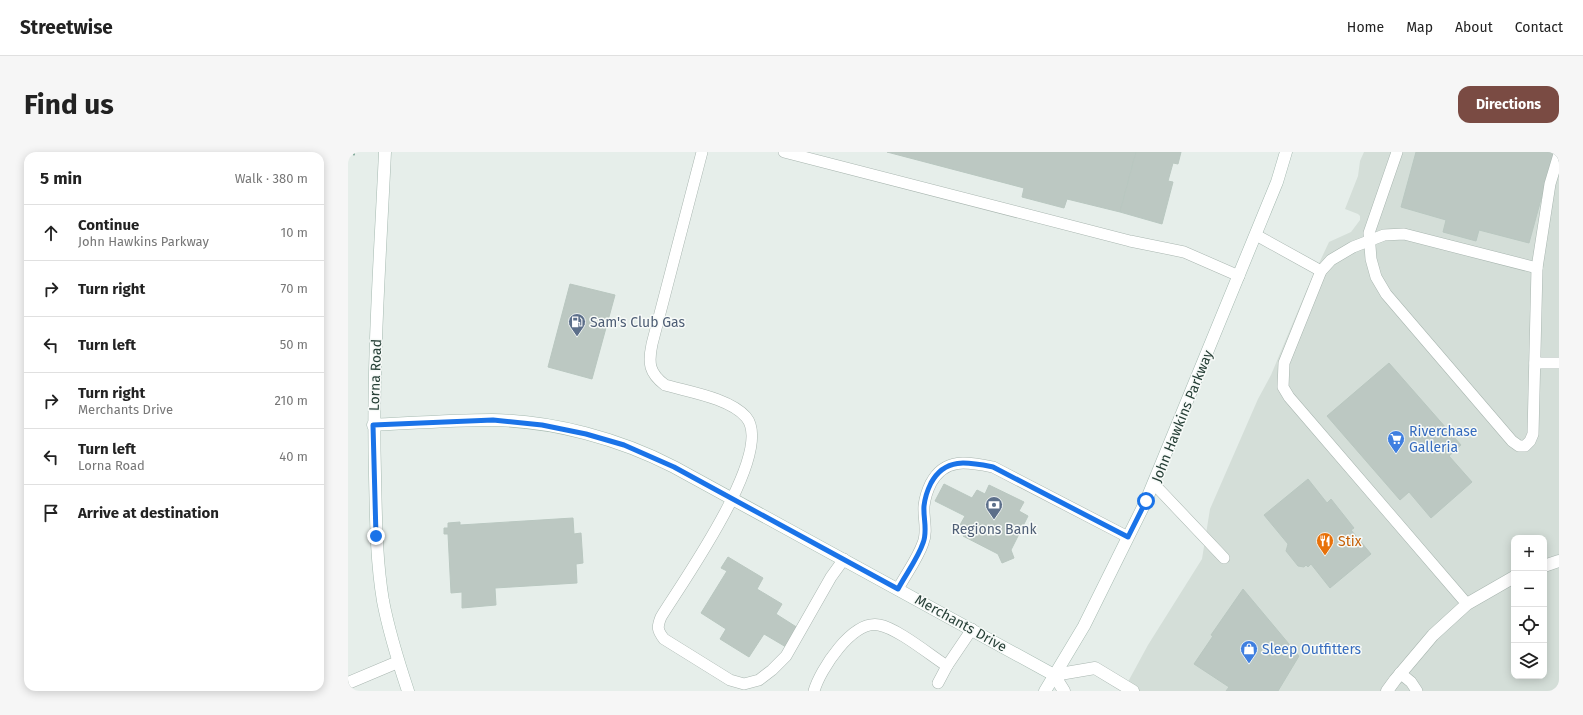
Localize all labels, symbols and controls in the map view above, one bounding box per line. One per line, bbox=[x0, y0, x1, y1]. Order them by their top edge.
text: Streetwise bbox=[20, 16, 113, 39]
text: Home bbox=[1347, 19, 1384, 36]
text: Map bbox=[1406, 19, 1433, 36]
text: About bbox=[1455, 19, 1493, 36]
text: Contact bbox=[1515, 19, 1563, 36]
button: Directions bbox=[1458, 86, 1559, 123]
text: Find us bbox=[24, 88, 114, 121]
text: 5 min bbox=[40, 168, 82, 189]
text: Walk · 380 m bbox=[235, 171, 308, 186]
text: Continue bbox=[78, 216, 139, 234]
icon: ahead bbox=[40, 222, 62, 244]
text: 10 m bbox=[281, 225, 308, 240]
text: John Hawkins Parkway bbox=[78, 234, 209, 249]
icon: right bbox=[40, 278, 62, 300]
text: Turn right bbox=[78, 280, 145, 298]
text: 70 m bbox=[281, 281, 308, 296]
fuel station icon: Sam's Club Gas bbox=[567, 312, 587, 337]
place label: Sam's Club Gas bbox=[590, 314, 686, 331]
icon: left bbox=[40, 334, 62, 356]
text: Turn left bbox=[78, 336, 136, 354]
text: 50 m bbox=[280, 337, 308, 352]
street label: Lorna Road bbox=[366, 339, 385, 411]
street label: John Hawkins Parkway bbox=[1148, 348, 1217, 485]
text: Turn right bbox=[78, 384, 145, 402]
icon: right bbox=[40, 390, 62, 412]
text: 210 m bbox=[274, 393, 308, 408]
text: Merchants Drive bbox=[78, 402, 173, 417]
place label: Riverchase Galleria bbox=[1409, 423, 1477, 456]
supermarket icon: Riverchase Galleria bbox=[1386, 429, 1406, 454]
text: Turn left bbox=[78, 440, 136, 458]
icon: left bbox=[40, 446, 62, 468]
text: 40 m bbox=[279, 449, 308, 464]
text: Lorna Road bbox=[78, 458, 145, 473]
route start bbox=[1137, 492, 1155, 510]
bank icon: Regions Bank bbox=[984, 495, 1004, 520]
icon: arrive bbox=[40, 502, 62, 524]
text: Arrive at destination bbox=[78, 504, 219, 522]
place label: Regions Bank bbox=[951, 521, 1037, 538]
route end bbox=[367, 527, 385, 545]
restaurant icon: Stix bbox=[1315, 531, 1335, 556]
place label: Stix bbox=[1338, 533, 1362, 550]
map controls bbox=[1511, 535, 1547, 679]
button: + bbox=[1511, 535, 1547, 571]
button: − bbox=[1511, 571, 1547, 607]
street label: Merchants Drive bbox=[912, 591, 1010, 656]
button: locate bbox=[1511, 607, 1547, 643]
shop icon: Sleep Outfitters bbox=[1239, 639, 1259, 664]
place label: Sleep Outfitters bbox=[1262, 641, 1362, 658]
button: layers bbox=[1511, 643, 1547, 679]

